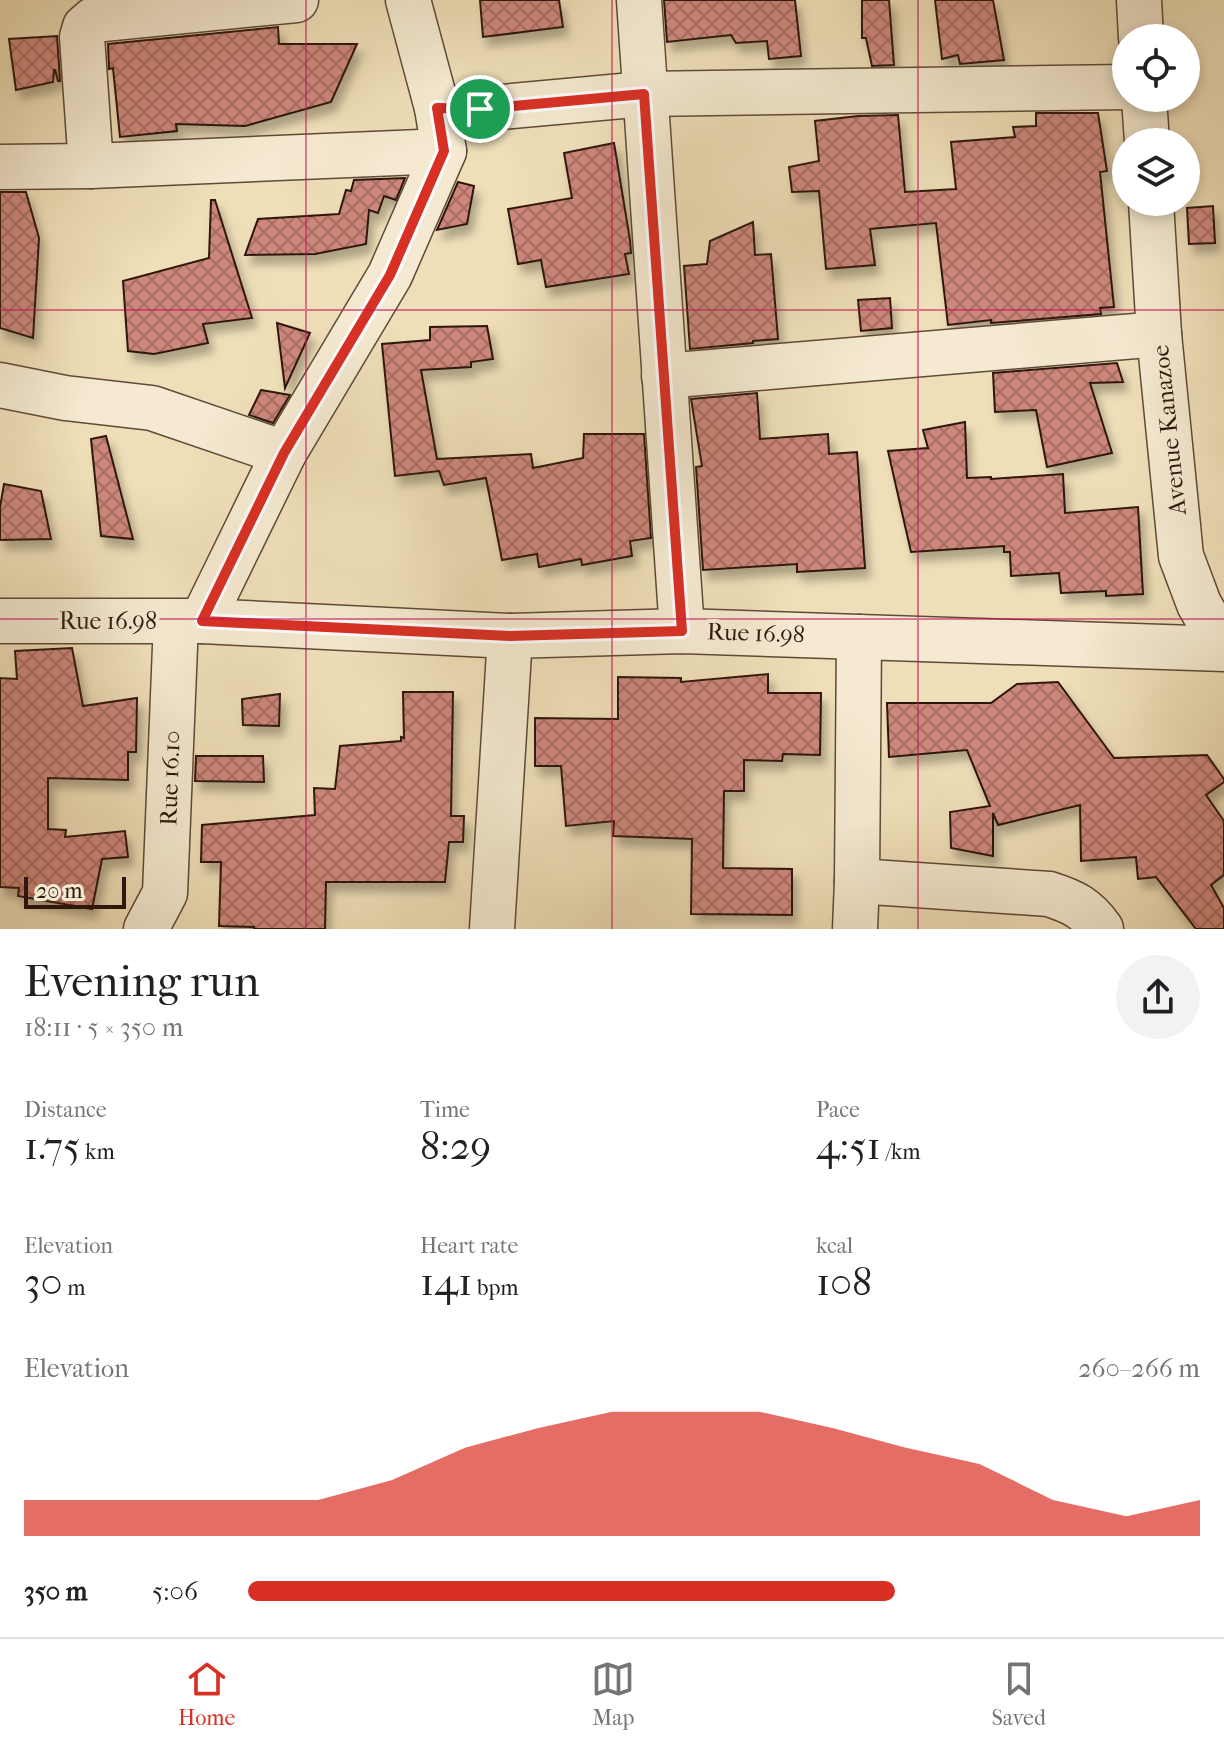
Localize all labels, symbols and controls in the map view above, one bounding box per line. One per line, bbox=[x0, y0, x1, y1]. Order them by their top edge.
map controls bbox=[1112, 24, 1200, 216]
button: locate bbox=[1112, 24, 1200, 112]
pin bbox=[446, 75, 514, 143]
icon: arrive bbox=[458, 87, 502, 131]
button: layers bbox=[1112, 128, 1200, 216]
street label: Avenue Kanazoe bbox=[1146, 343, 1192, 518]
street label: Rue 16.98 bbox=[59, 607, 157, 635]
street label: Rue 16.98 bbox=[707, 617, 805, 649]
street label: Rue 16.10 bbox=[154, 730, 186, 826]
scale bar bbox=[24, 873, 126, 909]
text: 20 m bbox=[36, 878, 82, 904]
button: share bbox=[1116, 955, 1200, 1039]
text: Evening run bbox=[24, 956, 259, 1007]
text: 18:11 · 5 × 350 m bbox=[24, 1012, 183, 1043]
text: Distance bbox=[24, 1097, 107, 1123]
text: Time bbox=[420, 1097, 470, 1123]
text: Pace bbox=[816, 1097, 860, 1123]
text: 1.75 bbox=[24, 1123, 80, 1169]
text: 8:29 bbox=[420, 1123, 491, 1169]
text: 4:51 bbox=[816, 1123, 881, 1169]
text: km bbox=[80, 1139, 115, 1165]
text: /km bbox=[881, 1139, 921, 1165]
text: Elevation bbox=[24, 1233, 113, 1259]
text: Heart rate bbox=[420, 1233, 519, 1259]
text: kcal bbox=[816, 1233, 853, 1259]
text: 30 bbox=[24, 1259, 62, 1305]
text: 141 bbox=[420, 1259, 472, 1305]
text: 108 bbox=[816, 1259, 872, 1305]
text: m bbox=[62, 1275, 86, 1301]
text: bpm bbox=[472, 1275, 519, 1301]
text: Elevation bbox=[24, 1353, 129, 1384]
text: 260–266 m bbox=[1078, 1353, 1200, 1384]
text: 350 m bbox=[24, 1576, 87, 1607]
text: 5:06 bbox=[152, 1576, 198, 1607]
tab: Home bbox=[178, 1657, 235, 1731]
tab: Map bbox=[591, 1657, 635, 1731]
tab: Saved bbox=[991, 1657, 1046, 1731]

